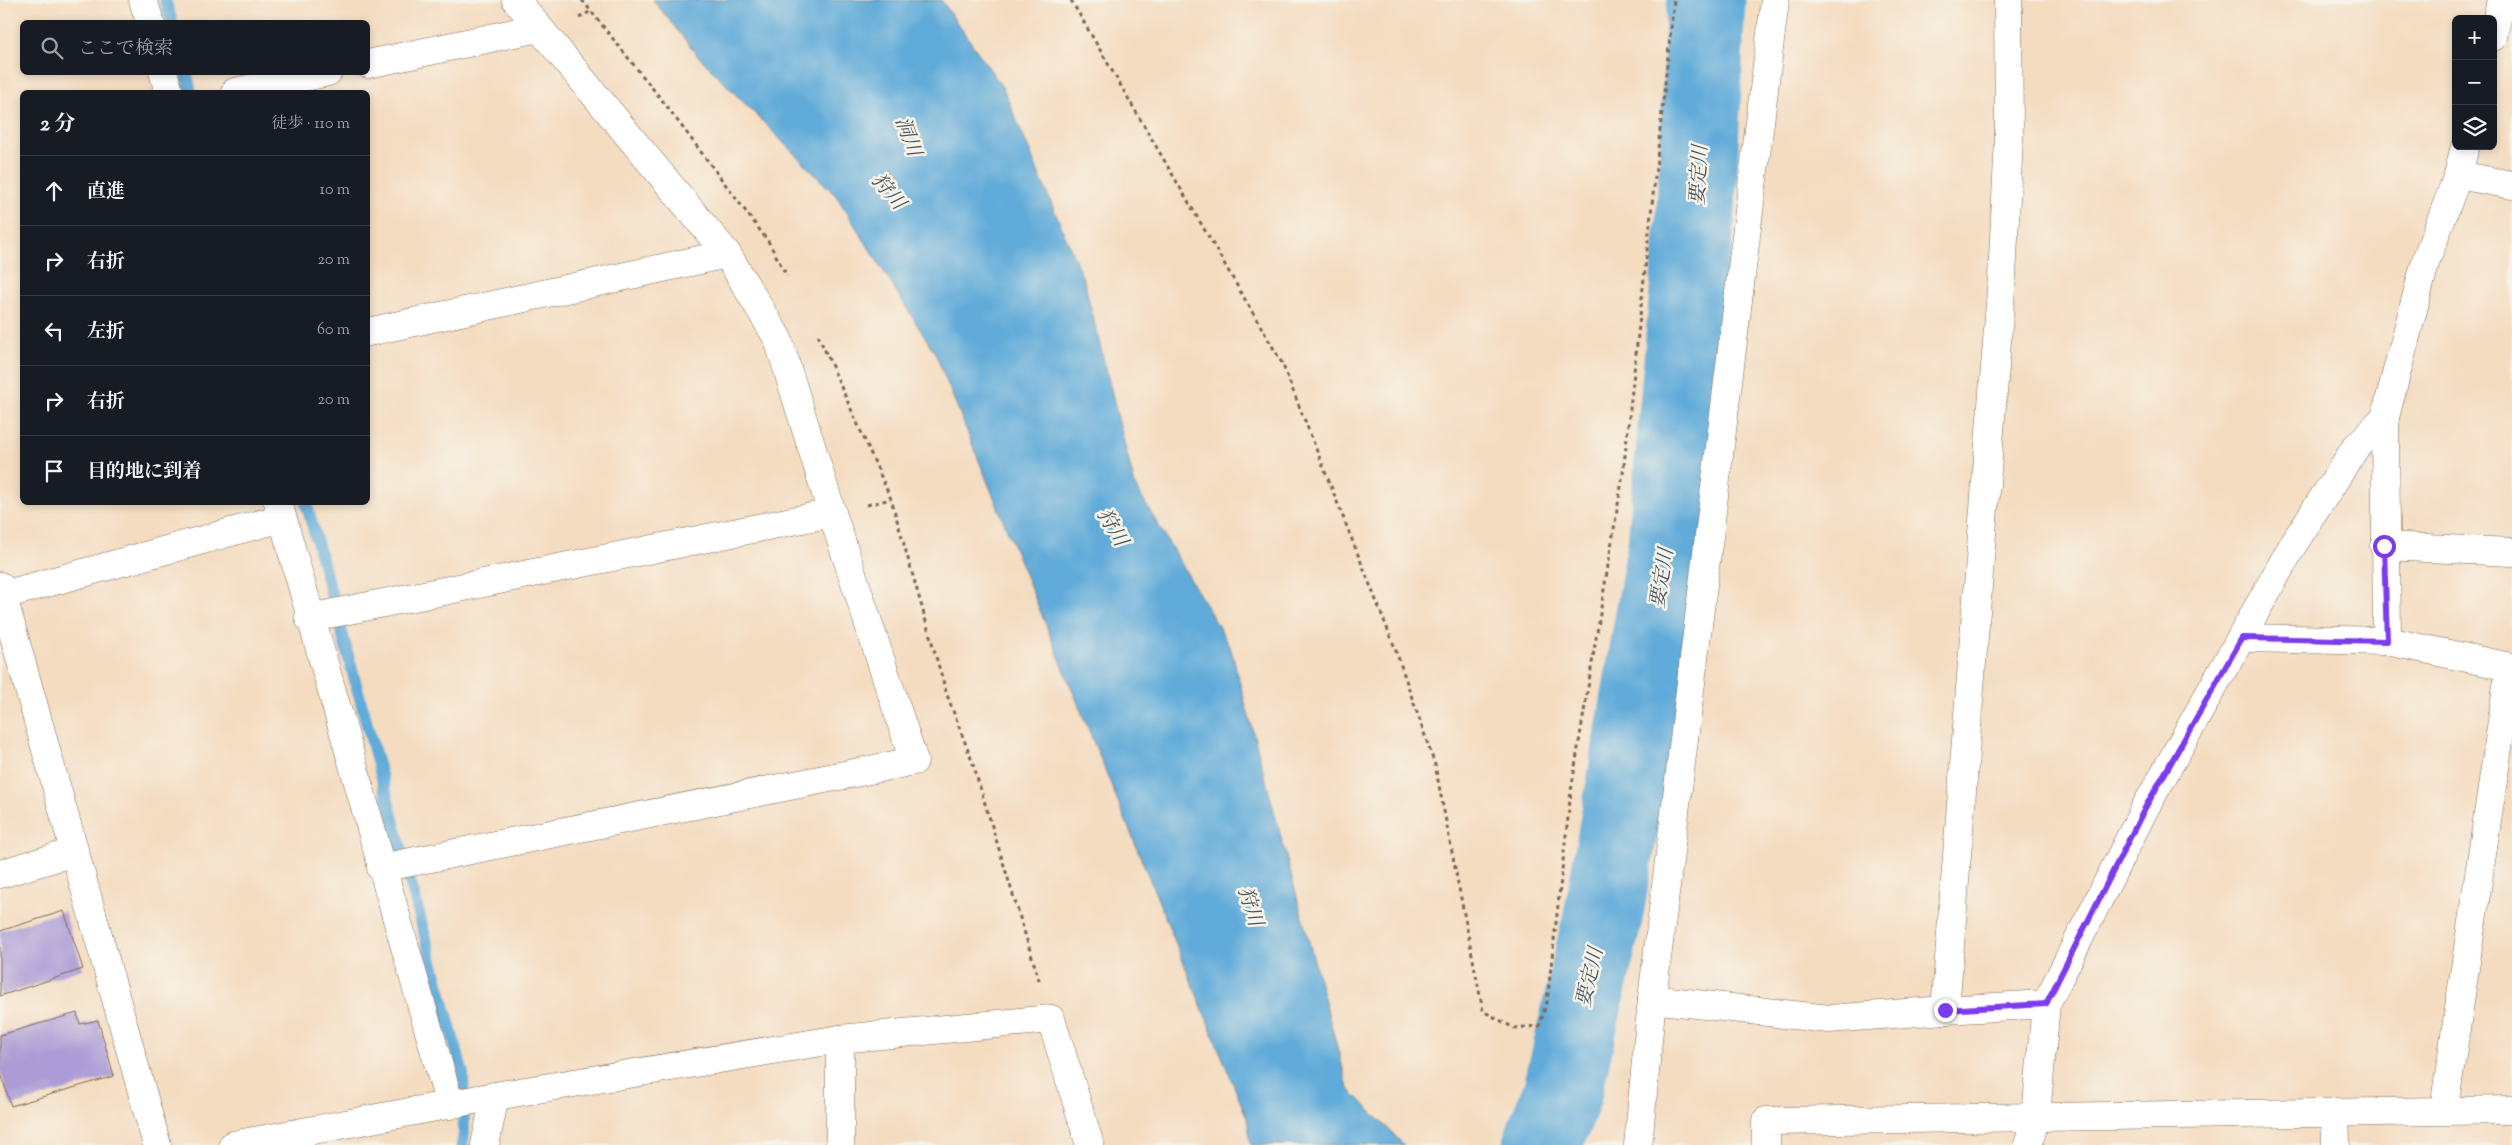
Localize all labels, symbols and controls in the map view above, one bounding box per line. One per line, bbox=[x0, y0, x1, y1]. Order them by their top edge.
map controls bbox=[2452, 15, 2497, 150]
button: + bbox=[2452, 15, 2497, 60]
search box bbox=[20, 20, 370, 75]
icon: search bbox=[38, 34, 66, 62]
text: ここで検索 bbox=[78, 36, 173, 63]
button: − bbox=[2452, 60, 2497, 105]
button: layers bbox=[2452, 105, 2497, 150]
text: 2 分 bbox=[40, 110, 75, 140]
text: 徒歩 · 110 m bbox=[271, 113, 350, 136]
water label: 洞川 bbox=[886, 113, 928, 162]
water label: 要定川 bbox=[1684, 142, 1717, 206]
water label: 狩川 bbox=[863, 168, 912, 219]
icon: ahead bbox=[40, 177, 68, 205]
text: 直進 bbox=[87, 179, 125, 206]
text: 10 m bbox=[320, 179, 350, 202]
icon: right bbox=[40, 247, 68, 275]
text: 右折 bbox=[87, 249, 125, 276]
text: 20 m bbox=[317, 249, 350, 272]
icon: left bbox=[40, 317, 68, 345]
text: 左折 bbox=[87, 319, 125, 346]
text: 60 m bbox=[317, 319, 350, 342]
icon: right bbox=[40, 387, 68, 415]
text: 右折 bbox=[87, 389, 125, 416]
text: 20 m bbox=[317, 389, 350, 412]
icon: arrive bbox=[40, 457, 68, 485]
text: 目的地に到着 bbox=[87, 459, 201, 486]
water label: 狩川 bbox=[1088, 504, 1135, 555]
route start bbox=[2373, 535, 2396, 558]
water label: 要定川 bbox=[1644, 545, 1683, 610]
water label: 狩川 bbox=[1229, 883, 1269, 932]
water label: 要定川 bbox=[1571, 943, 1613, 1010]
route end bbox=[1934, 999, 1957, 1022]

